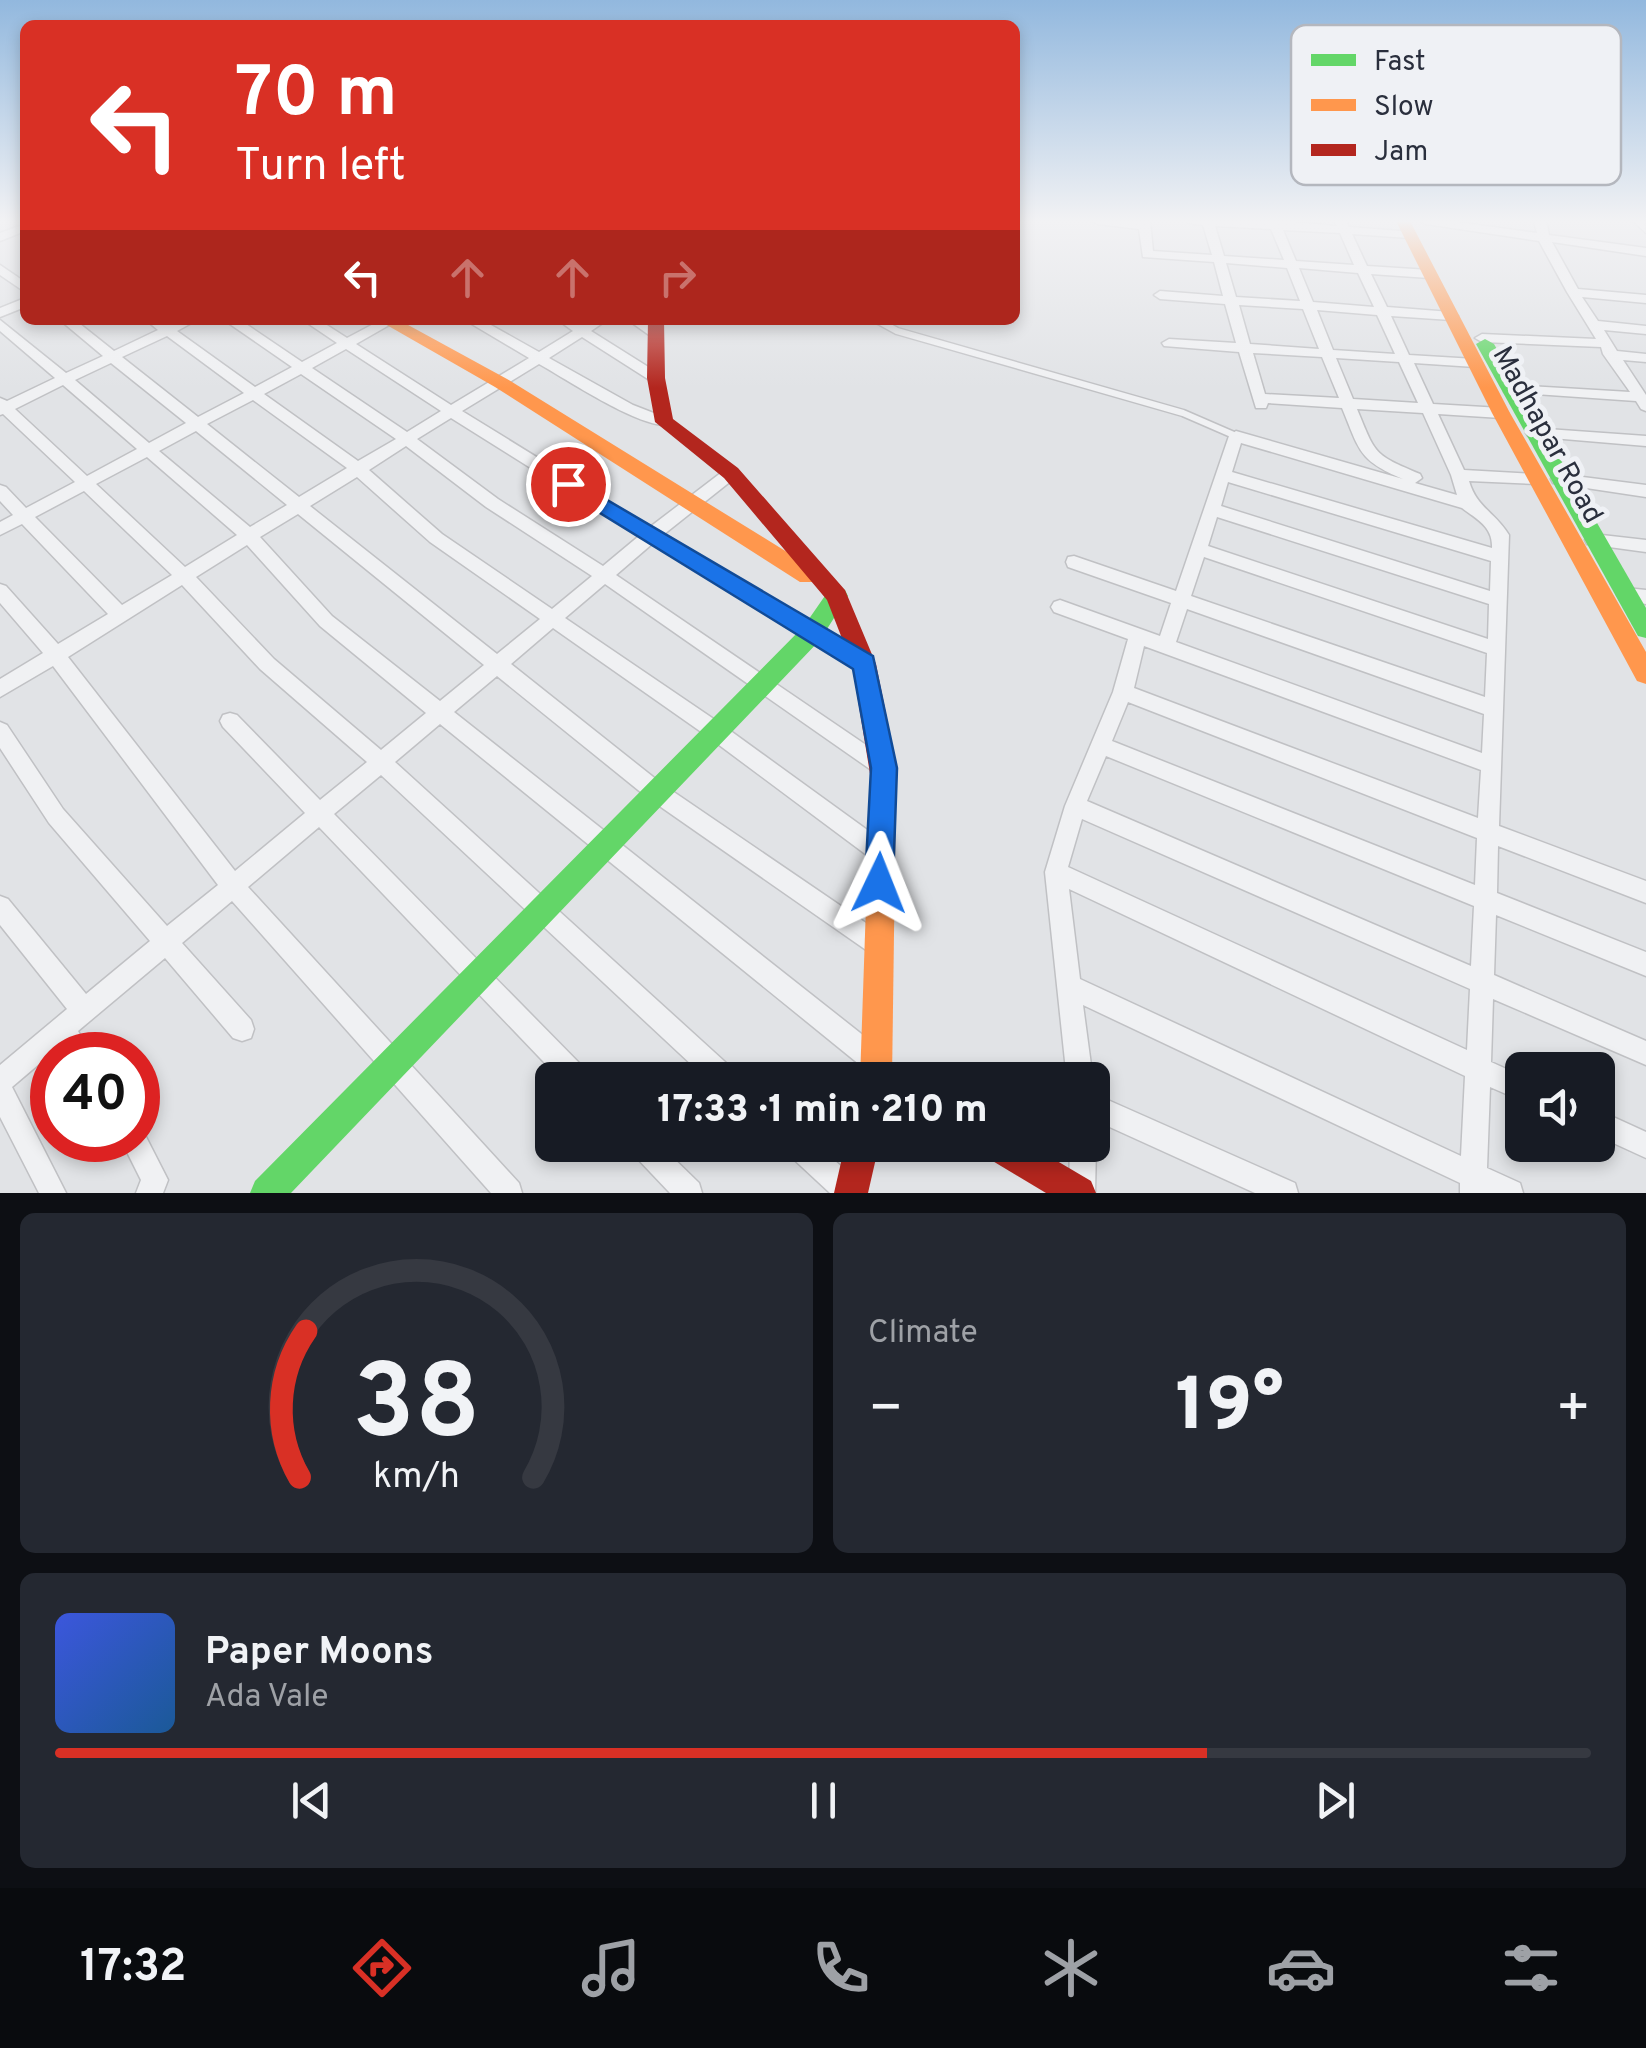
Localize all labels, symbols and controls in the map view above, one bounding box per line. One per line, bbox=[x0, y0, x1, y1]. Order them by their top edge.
legend bbox=[1291, 25, 1621, 185]
text: Fast bbox=[1374, 45, 1426, 81]
text: 70 m bbox=[235, 52, 398, 141]
icon: left bbox=[70, 60, 200, 190]
text: Slow bbox=[1374, 90, 1433, 126]
text: Jam bbox=[1374, 135, 1428, 171]
text: Turn left bbox=[235, 139, 406, 196]
icon: left bbox=[335, 250, 390, 305]
icon: ahead bbox=[440, 250, 495, 305]
icon: ahead bbox=[545, 250, 600, 305]
icon: right bbox=[650, 250, 705, 305]
street label: Madhapar Road bbox=[1483, 341, 1610, 530]
pin bbox=[526, 442, 611, 527]
icon: arrive bbox=[541, 457, 596, 512]
position arrow bbox=[827, 831, 931, 935]
speed limit sign: 40 bbox=[30, 1032, 160, 1162]
map controls bbox=[1505, 1052, 1615, 1162]
button: sound bbox=[1505, 1052, 1615, 1162]
text: 17:33 · 1 min · 210 m bbox=[657, 1087, 988, 1136]
text: Climate bbox=[868, 1314, 978, 1354]
text: 38 bbox=[353, 1343, 480, 1475]
text: 19° bbox=[1175, 1362, 1284, 1457]
text: − bbox=[868, 1376, 903, 1446]
text: + bbox=[1556, 1376, 1591, 1446]
text: km/h bbox=[373, 1455, 460, 1501]
text: Paper Moons bbox=[205, 1629, 434, 1678]
text: Ada Vale bbox=[205, 1678, 329, 1718]
icon: previous bbox=[284, 1773, 339, 1828]
icon: pause bbox=[796, 1773, 851, 1828]
icon: next bbox=[1308, 1773, 1363, 1828]
icon: directions bbox=[347, 1933, 417, 2003]
icon: music bbox=[576, 1933, 646, 2003]
icon: phone bbox=[806, 1933, 876, 2003]
icon: climate bbox=[1036, 1933, 1106, 2003]
icon: car bbox=[1266, 1933, 1336, 2003]
icon: filters bbox=[1496, 1933, 1566, 2003]
text: 17:32 bbox=[80, 1940, 187, 1997]

